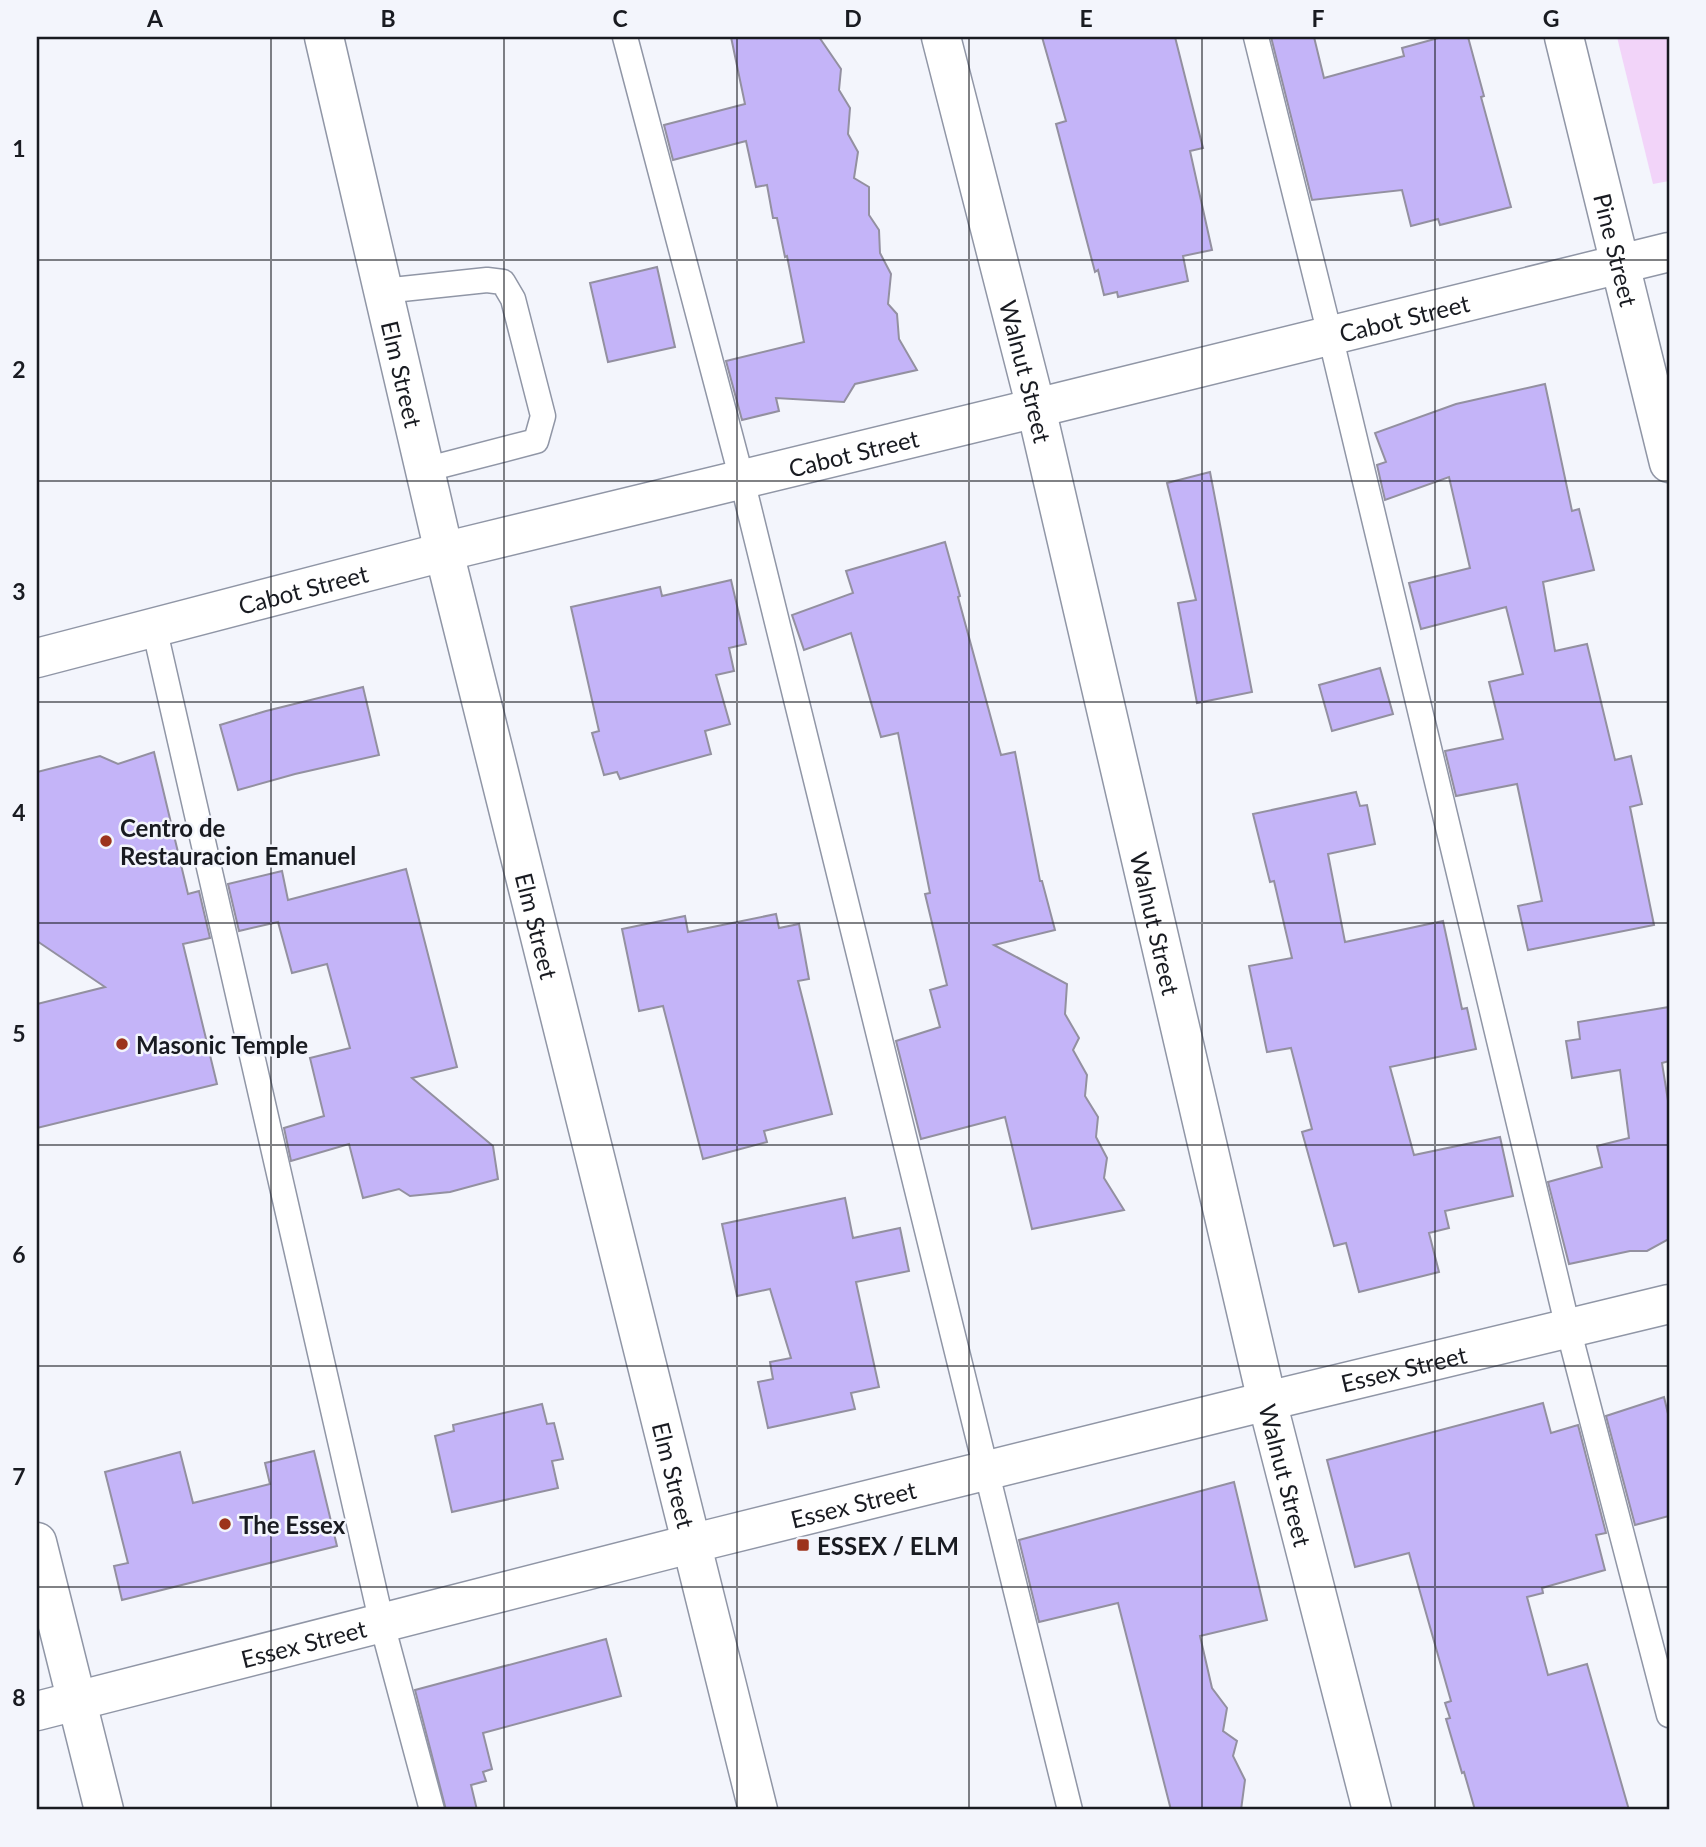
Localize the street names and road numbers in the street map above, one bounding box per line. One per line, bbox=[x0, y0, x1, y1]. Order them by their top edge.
street label: Pine Street bbox=[1588, 190, 1644, 310]
street label: Cabot Street bbox=[1336, 287, 1472, 347]
street label: Walnut Street bbox=[994, 297, 1058, 446]
street label: Elm Street bbox=[376, 318, 429, 431]
street label: Cabot Street bbox=[785, 422, 922, 482]
street label: Cabot Street bbox=[235, 558, 371, 619]
street label: Walnut Street bbox=[1125, 849, 1187, 998]
street label: Elm Street bbox=[510, 870, 565, 982]
street label: Essex Street bbox=[1338, 1339, 1470, 1397]
street label: Walnut Street bbox=[1254, 1401, 1318, 1550]
street label: Elm Street bbox=[647, 1419, 702, 1531]
street label: Essex Street bbox=[787, 1474, 919, 1533]
street label: Essex Street bbox=[238, 1613, 370, 1673]

